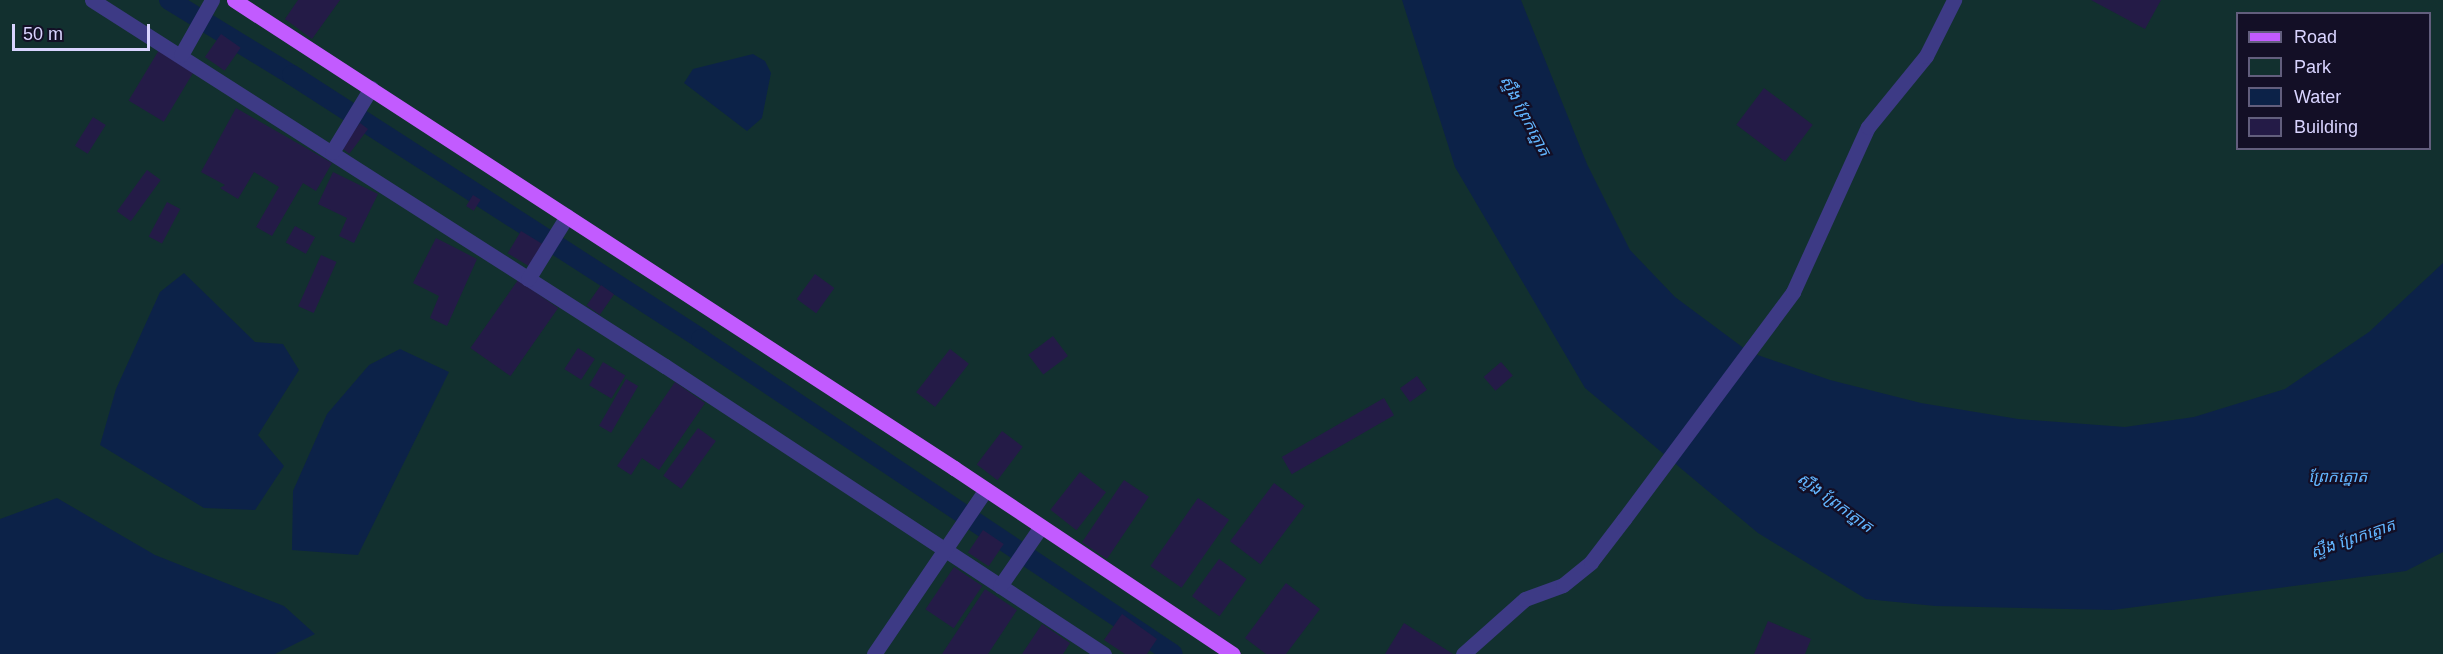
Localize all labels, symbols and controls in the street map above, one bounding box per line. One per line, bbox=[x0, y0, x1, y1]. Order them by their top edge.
scale bar bbox=[15, 12, 153, 50]
legend bbox=[2236, 12, 2431, 150]
text: 50 m bbox=[23, 24, 63, 44]
text: Road bbox=[2294, 27, 2337, 47]
text: Park bbox=[2294, 57, 2331, 77]
water label: ស្ទឹង ព្រែកត្នោត bbox=[1496, 72, 1554, 160]
text: Water bbox=[2294, 87, 2341, 107]
text: Building bbox=[2294, 117, 2358, 137]
water label: ព្រែកត្នោត bbox=[2308, 467, 2368, 487]
water label: ស្ទឹង ព្រែកត្នោត bbox=[1794, 469, 1876, 537]
water label: ស្ទឹង ព្រែកត្នោត bbox=[2308, 516, 2398, 562]

